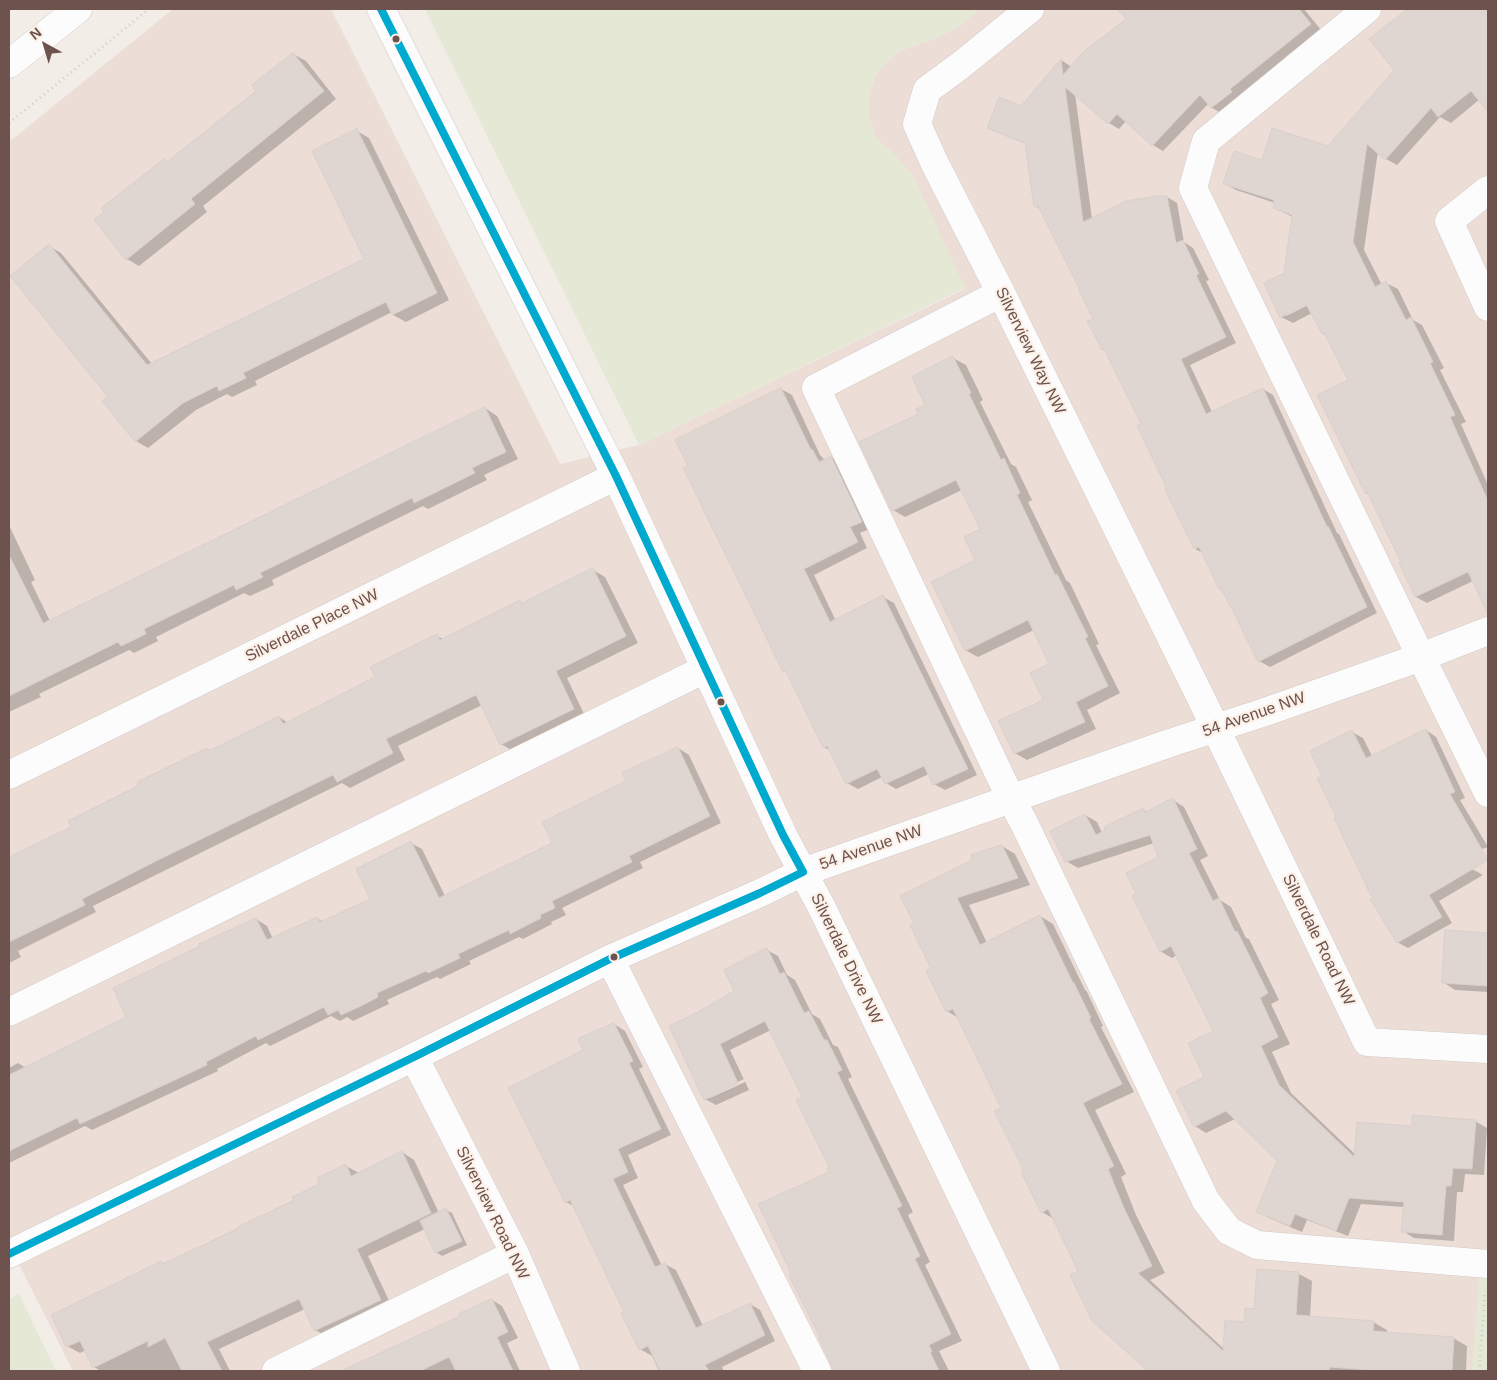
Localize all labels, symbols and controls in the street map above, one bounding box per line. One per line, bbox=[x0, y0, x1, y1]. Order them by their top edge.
north arrow bbox=[20, 20, 70, 70]
text: N bbox=[27, 24, 45, 43]
unlabelled marker bbox=[391, 34, 401, 44]
street label: Silverview Way NW bbox=[991, 284, 1069, 418]
street label: Silverdale Place NW bbox=[242, 585, 382, 667]
street label: 54 Avenue NW bbox=[1200, 688, 1308, 742]
unlabelled marker bbox=[716, 697, 726, 707]
street label: 54 Avenue NW bbox=[817, 821, 925, 875]
street label: Silverdale Road NW bbox=[1278, 871, 1358, 1009]
street label: Silverdale Drive NW bbox=[806, 890, 886, 1028]
unlabelled marker bbox=[609, 952, 619, 962]
street label: Silverview Road NW bbox=[451, 1143, 533, 1283]

